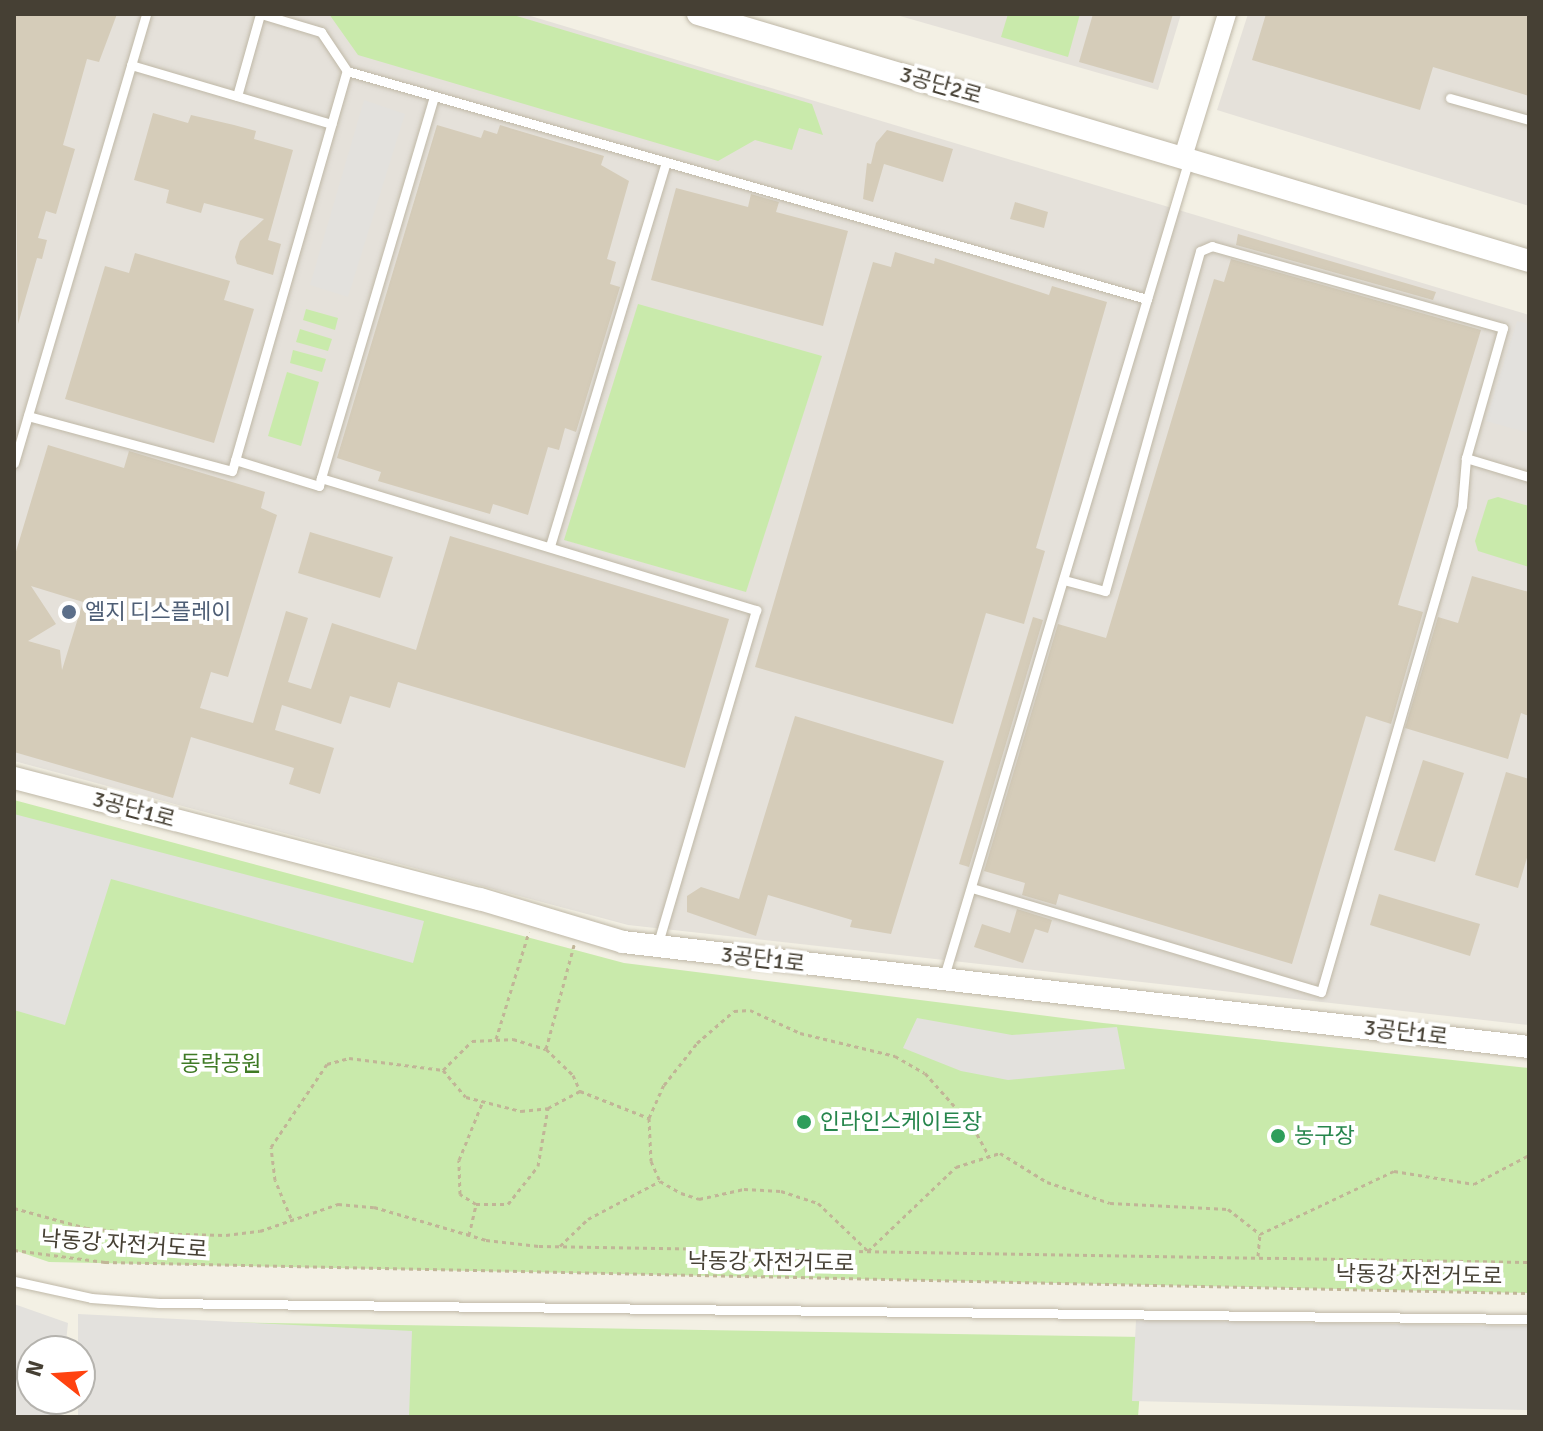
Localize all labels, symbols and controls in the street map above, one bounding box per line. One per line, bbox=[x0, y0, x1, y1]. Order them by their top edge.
street label: 3공단2로 bbox=[897, 61, 985, 109]
place label: 엘지 디스플레이 bbox=[85, 599, 232, 625]
marker: 엘지 디스플레이 bbox=[60, 603, 78, 621]
street label: 3공단1로 bbox=[90, 785, 178, 833]
street label: 3공단1로 bbox=[719, 941, 807, 977]
street label: 3공단1로 bbox=[1362, 1014, 1450, 1050]
park label: 동락공원 bbox=[181, 1051, 261, 1077]
place label: 인라인스케이트장 bbox=[820, 1109, 982, 1135]
marker: 인라인스케이트장 bbox=[795, 1113, 813, 1131]
place label: 농구장 bbox=[1294, 1123, 1355, 1149]
marker: 농구장 bbox=[1269, 1127, 1287, 1145]
street label: 낙동강 자전거도로 bbox=[40, 1225, 208, 1263]
street label: 낙동강 자전거도로 bbox=[687, 1247, 855, 1277]
street label: 낙동강 자전거도로 bbox=[1335, 1260, 1503, 1290]
north arrow bbox=[16, 1335, 96, 1415]
text: N bbox=[19, 1357, 50, 1380]

